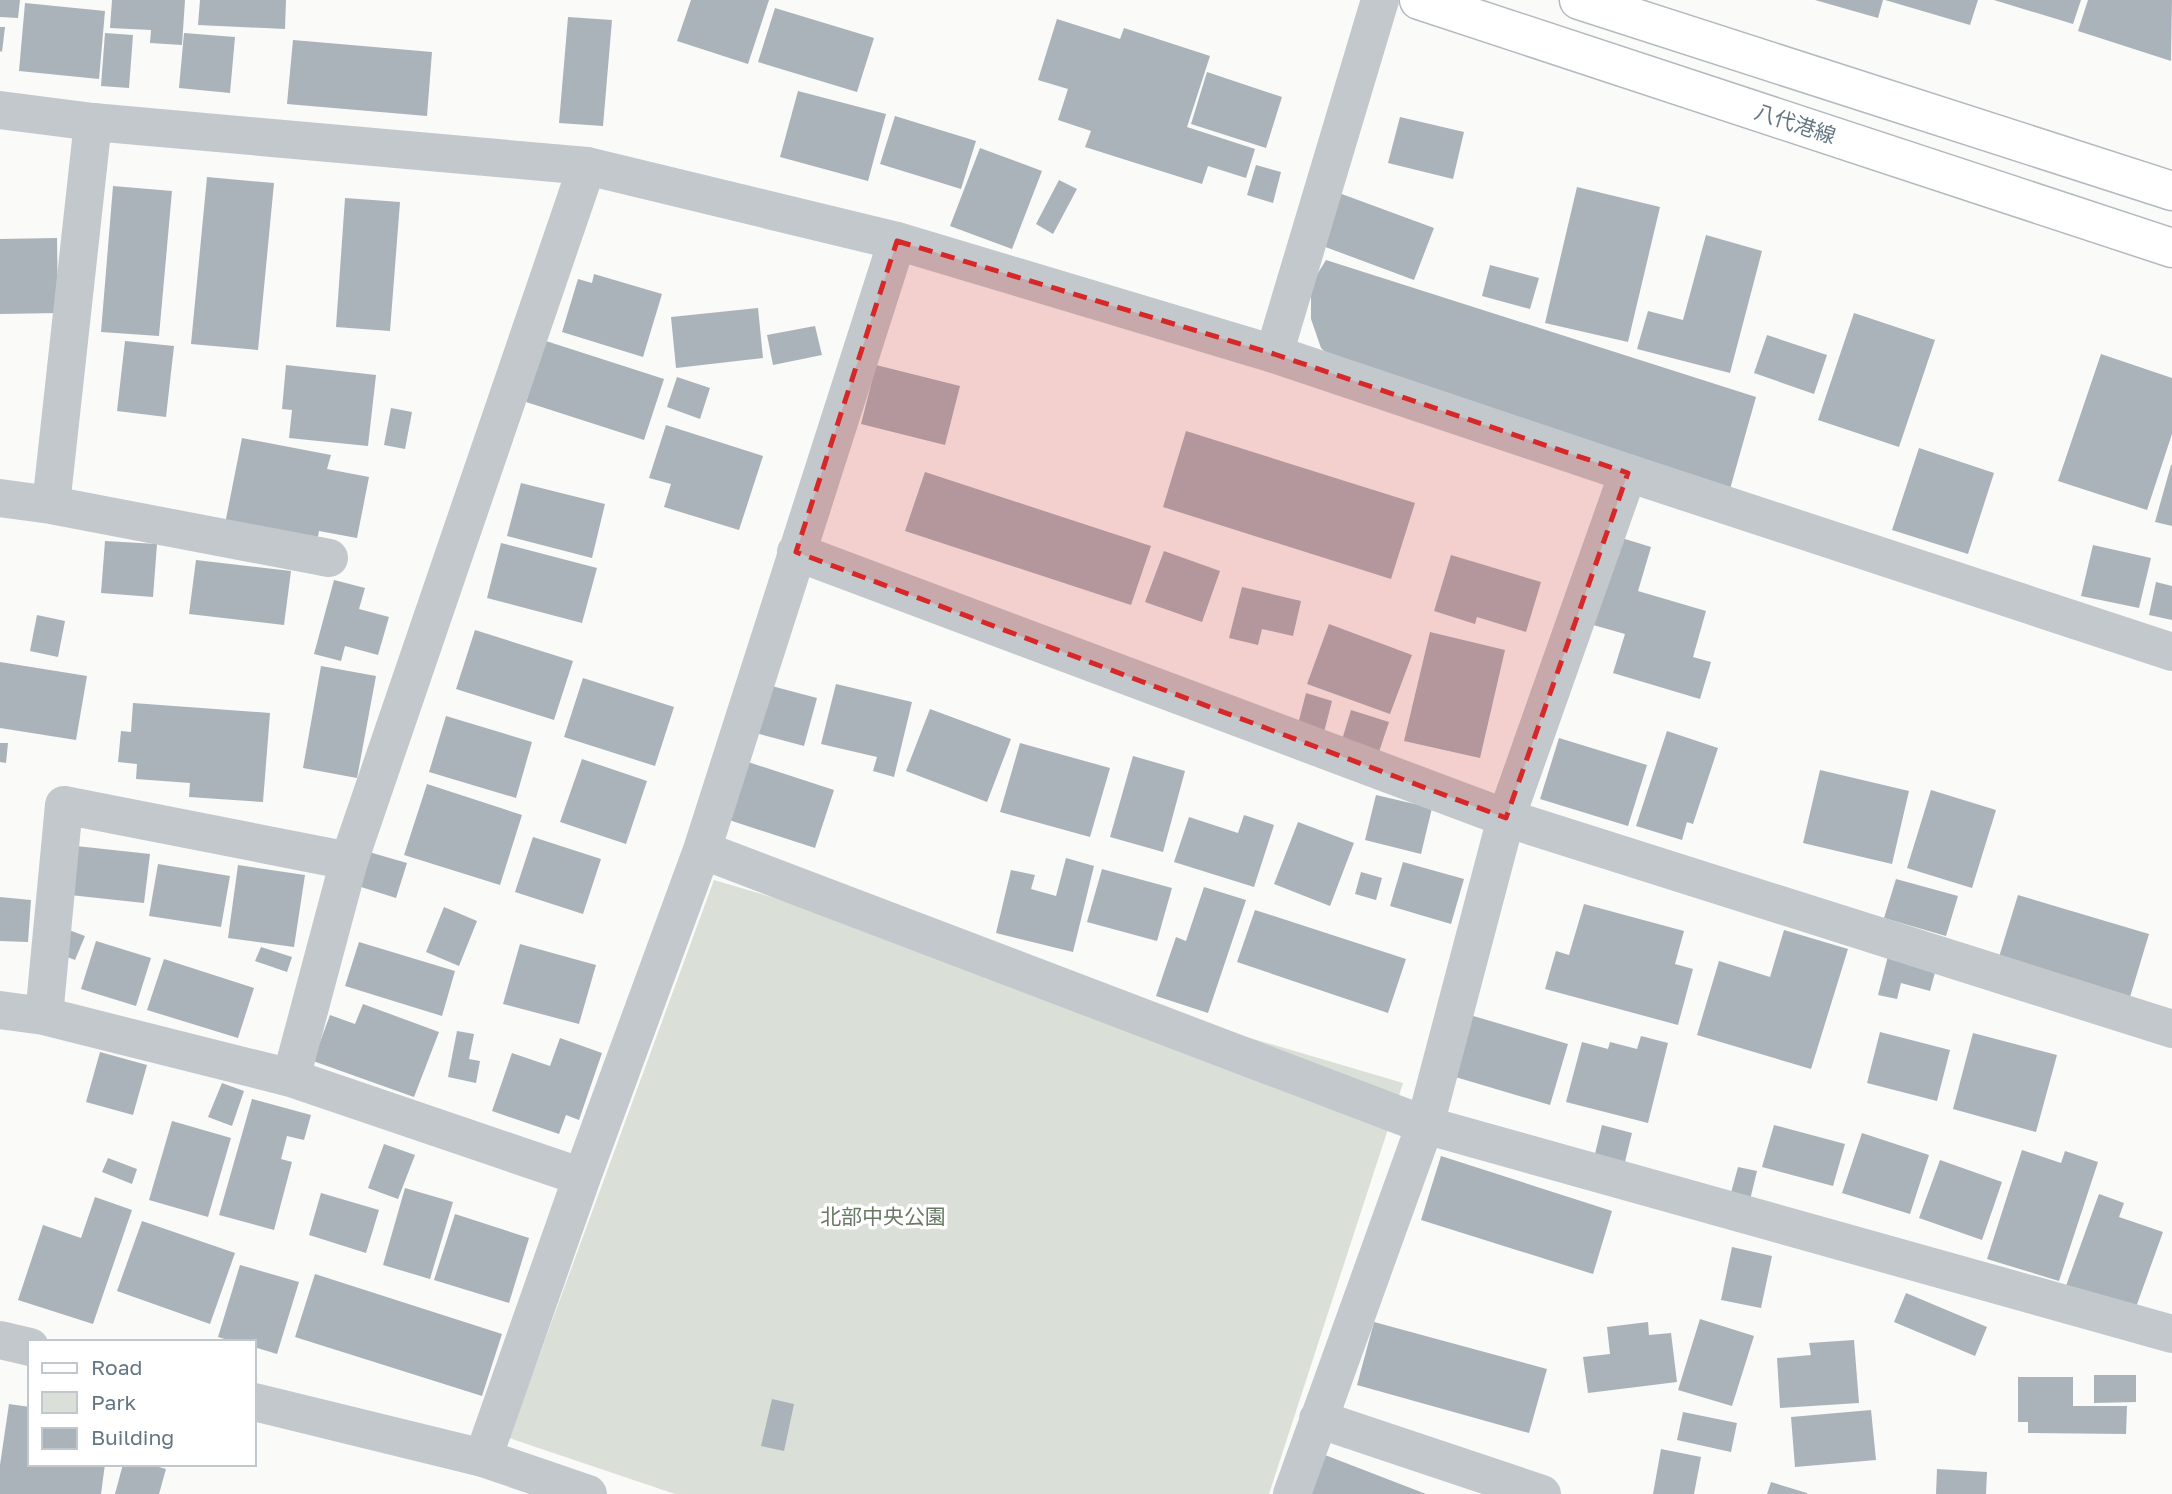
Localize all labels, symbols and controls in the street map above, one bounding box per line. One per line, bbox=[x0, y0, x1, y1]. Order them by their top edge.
street label: 八代港線 bbox=[1751, 98, 1839, 148]
park label: 北部中央公園 bbox=[820, 1203, 946, 1229]
legend bbox=[28, 1340, 256, 1466]
text: Road bbox=[91, 1354, 142, 1380]
text: Park bbox=[91, 1389, 137, 1415]
text: Building bbox=[91, 1424, 174, 1450]

